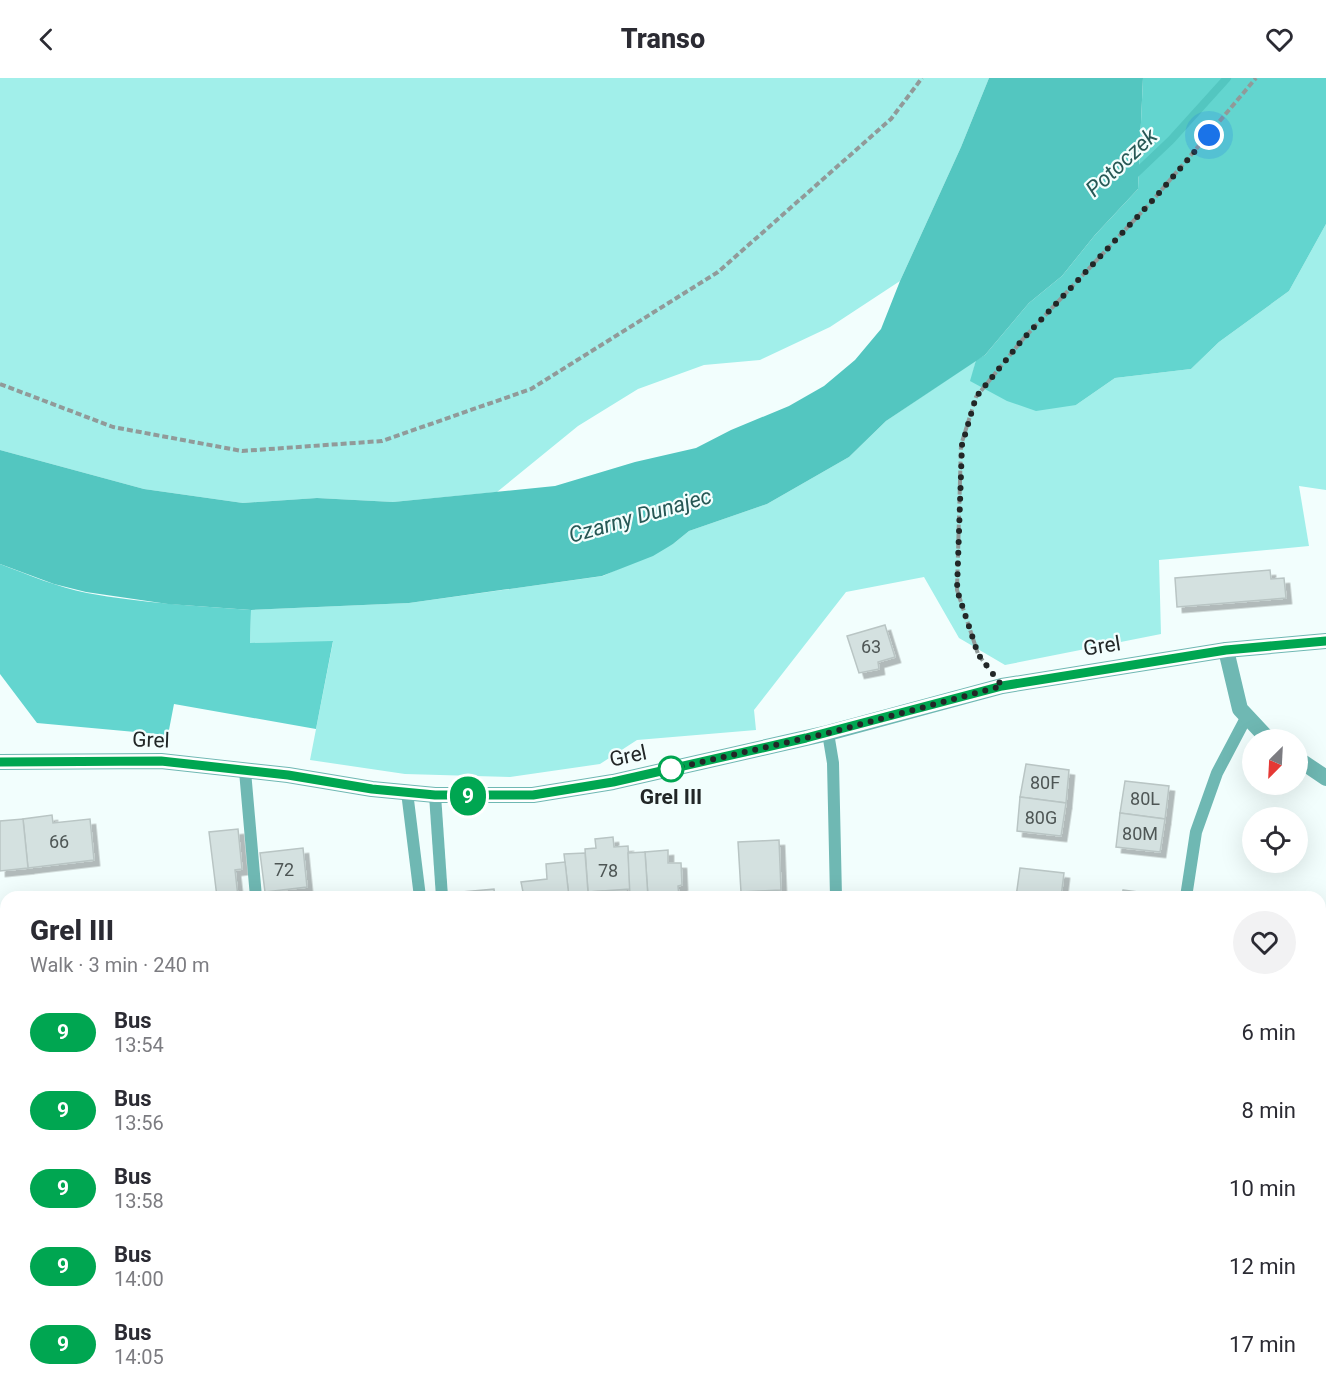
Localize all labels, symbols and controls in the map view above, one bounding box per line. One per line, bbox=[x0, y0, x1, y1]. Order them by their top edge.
icon: back bbox=[30, 23, 63, 56]
text: Transo bbox=[621, 23, 705, 55]
icon: heart bbox=[1263, 23, 1296, 56]
your location bbox=[1194, 120, 1224, 150]
water label: Potoczek bbox=[1081, 122, 1163, 202]
water label: Czarny Dunajec bbox=[566, 483, 714, 548]
street label: Grel bbox=[1082, 631, 1122, 661]
house number: 63 bbox=[861, 636, 881, 657]
street label: Grel bbox=[132, 727, 170, 753]
north arrow bbox=[1242, 729, 1308, 795]
map controls bbox=[1242, 729, 1308, 873]
street label: Grel bbox=[607, 740, 649, 772]
marker: Grel III bbox=[658, 756, 684, 782]
house number: 80F bbox=[1030, 772, 1060, 793]
line badge: 9 bbox=[448, 776, 488, 816]
text: 9 bbox=[462, 784, 474, 808]
place label: Grel III bbox=[640, 785, 702, 809]
house number: 80L bbox=[1130, 788, 1160, 809]
house number: 80G bbox=[1025, 807, 1057, 828]
button: locate bbox=[1242, 807, 1308, 873]
house number: 80M bbox=[1122, 823, 1158, 844]
house number: 66 bbox=[49, 831, 69, 852]
house number: 72 bbox=[274, 859, 294, 880]
house number: 78 bbox=[598, 860, 618, 881]
button: heart bbox=[1233, 911, 1296, 974]
text: Grel III bbox=[30, 914, 114, 947]
text: Walk · 3 min · 240 m bbox=[30, 953, 209, 977]
text: Bus bbox=[114, 1008, 152, 1033]
text: 9 bbox=[57, 1020, 69, 1044]
text: 6 min bbox=[1241, 1020, 1296, 1045]
text: 13:54 bbox=[114, 1033, 164, 1057]
text: Bus bbox=[114, 1086, 152, 1111]
text: 9 bbox=[57, 1098, 69, 1122]
text: 8 min bbox=[1241, 1098, 1296, 1123]
text: 13:56 bbox=[114, 1111, 164, 1135]
text: Bus bbox=[114, 1164, 152, 1189]
text: 9 bbox=[57, 1176, 69, 1200]
text: 10 min bbox=[1229, 1176, 1296, 1201]
text: 13:58 bbox=[114, 1189, 164, 1213]
text: Bus bbox=[114, 1242, 152, 1267]
text: 9 bbox=[57, 1254, 69, 1278]
text: 12 min bbox=[1229, 1254, 1296, 1279]
text: 14:00 bbox=[114, 1267, 164, 1291]
text: Bus bbox=[114, 1320, 152, 1345]
text: 9 bbox=[57, 1332, 69, 1356]
text: 17 min bbox=[1229, 1332, 1296, 1357]
text: 14:05 bbox=[114, 1345, 164, 1369]

